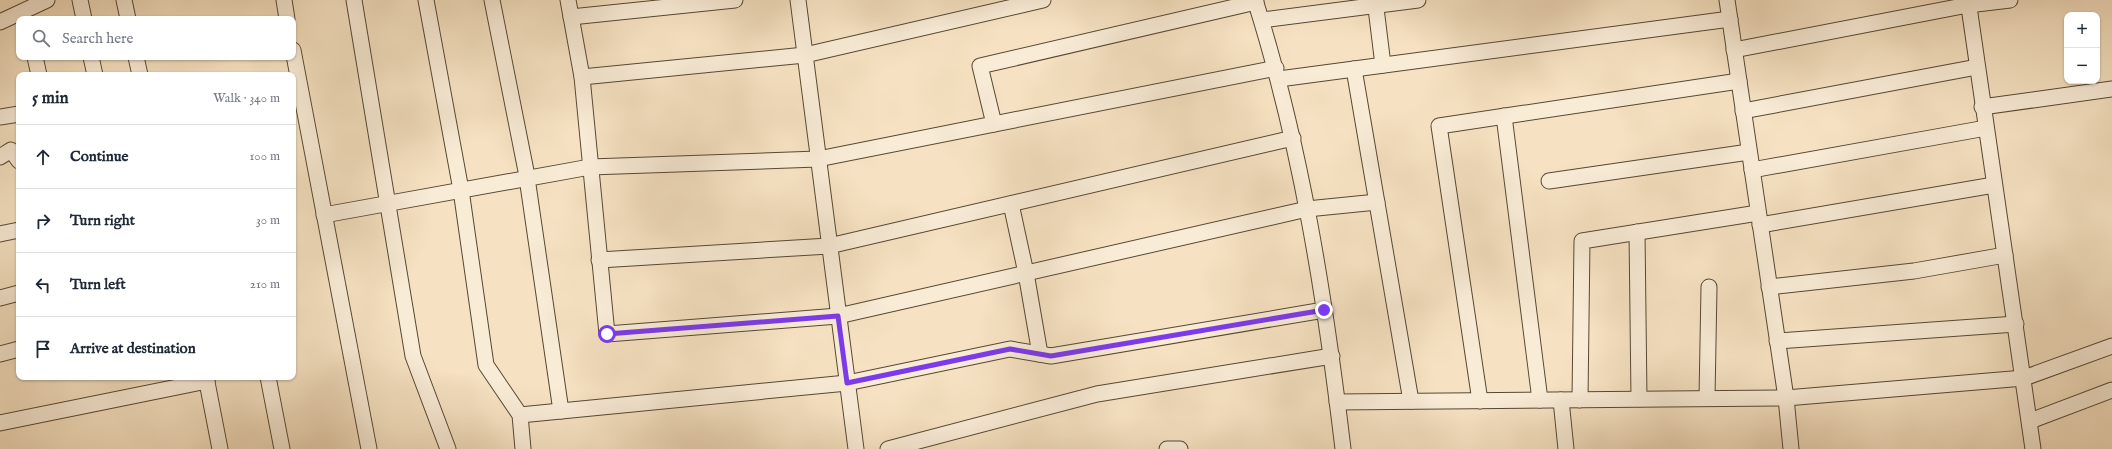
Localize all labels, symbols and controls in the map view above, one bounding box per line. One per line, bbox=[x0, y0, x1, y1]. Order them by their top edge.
map controls bbox=[2064, 12, 2100, 84]
button: + bbox=[2064, 12, 2100, 48]
search box bbox=[16, 16, 296, 60]
icon: search bbox=[30, 27, 52, 49]
text: Search here bbox=[62, 29, 133, 48]
button: − bbox=[2064, 48, 2100, 84]
text: 5 min bbox=[32, 88, 69, 109]
text: Walk · 340 m bbox=[213, 90, 280, 107]
icon: ahead bbox=[32, 146, 54, 168]
text: Continue bbox=[70, 147, 128, 166]
text: 100 m bbox=[250, 148, 280, 165]
icon: right bbox=[32, 210, 54, 232]
text: Turn right bbox=[70, 211, 135, 230]
text: 30 m bbox=[256, 212, 280, 229]
icon: left bbox=[32, 274, 54, 296]
text: Turn left bbox=[70, 275, 126, 294]
text: 210 m bbox=[250, 276, 280, 293]
route end bbox=[1315, 301, 1333, 319]
route start bbox=[598, 325, 616, 343]
icon: arrive bbox=[32, 338, 54, 360]
text: Arrive at destination bbox=[70, 339, 196, 358]

